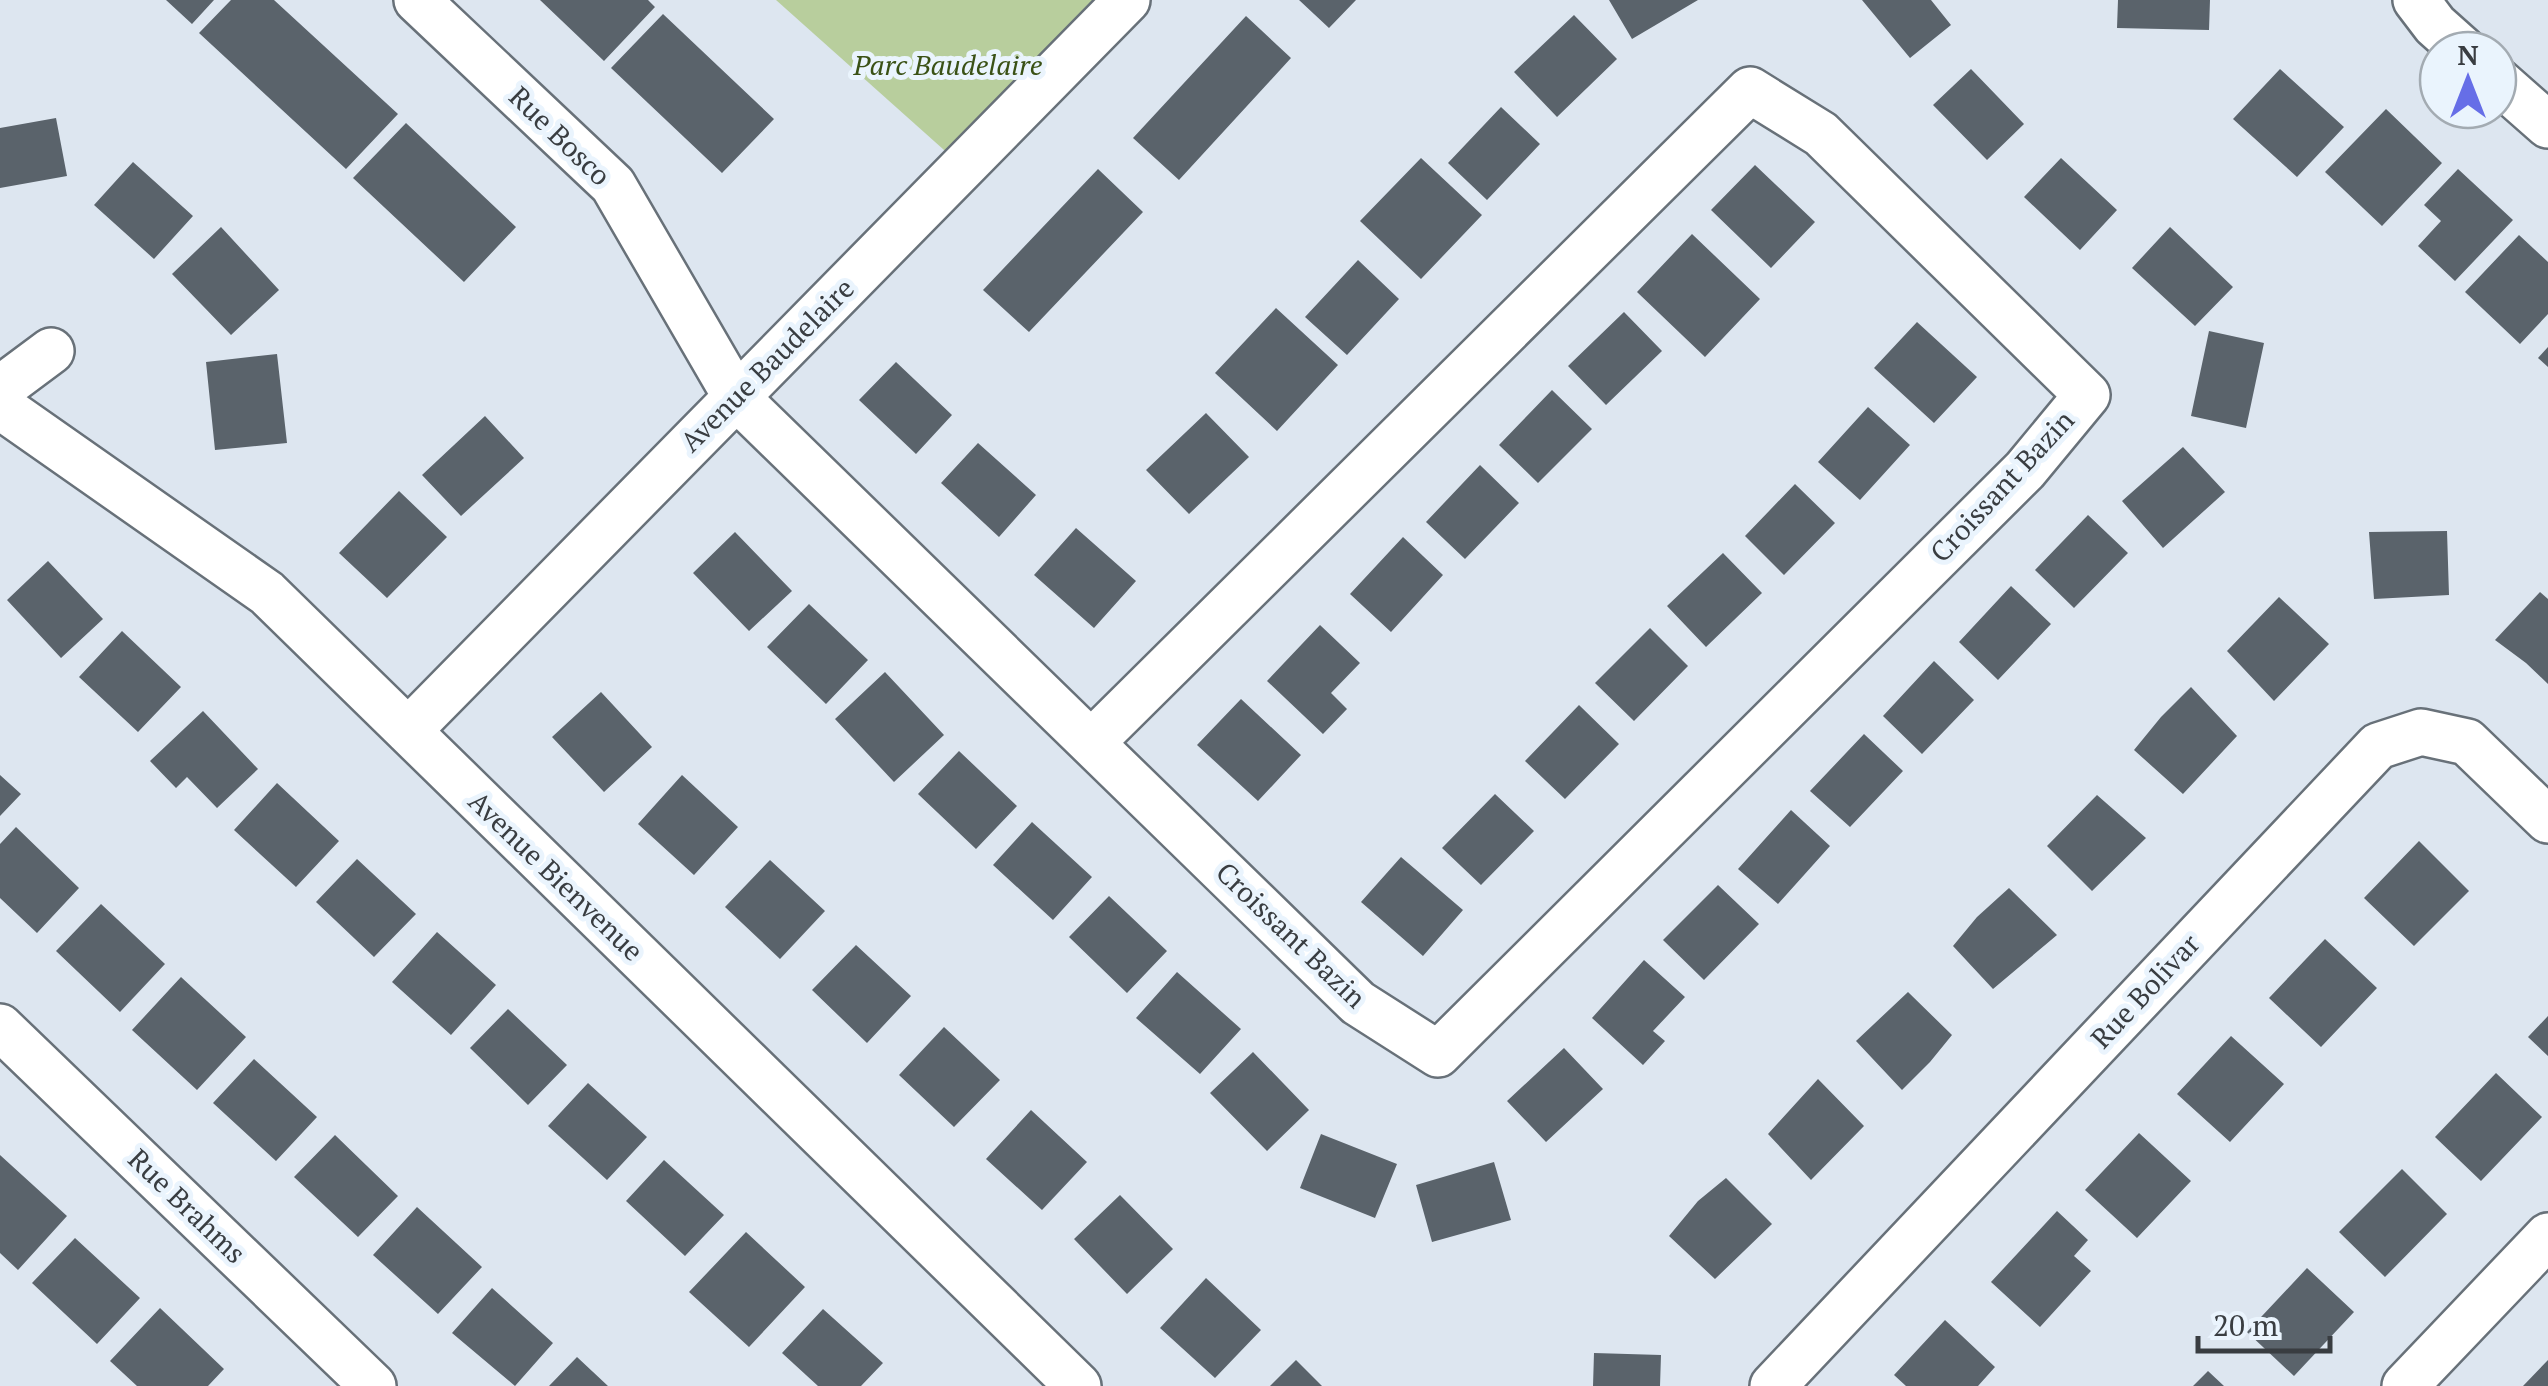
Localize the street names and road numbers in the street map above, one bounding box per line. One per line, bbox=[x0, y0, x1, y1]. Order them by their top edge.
street label: Rue Bosco bbox=[502, 78, 619, 193]
street label: Avenue Baudelaire bbox=[672, 270, 862, 460]
street label: Croissant Bazin bbox=[1922, 401, 2082, 570]
street label: Avenue Bienvenue bbox=[461, 783, 652, 969]
street label: Croissant Bazin bbox=[1208, 854, 1375, 1016]
street label: Rue Bolivar bbox=[2082, 925, 2207, 1056]
street label: Rue Brahms bbox=[121, 1140, 254, 1271]

